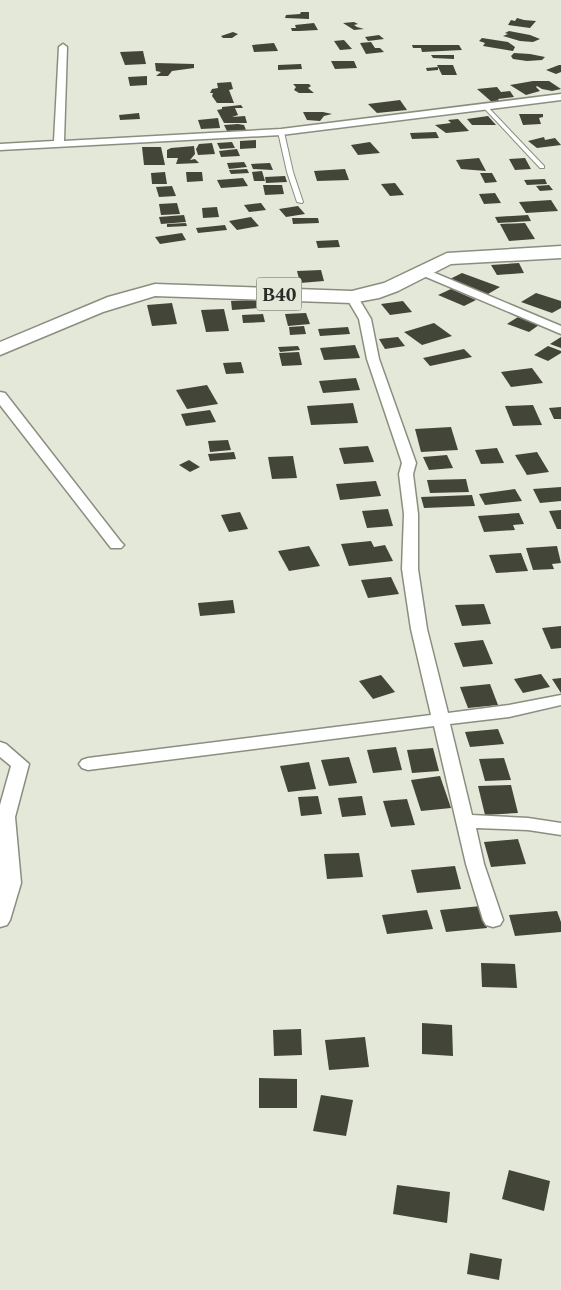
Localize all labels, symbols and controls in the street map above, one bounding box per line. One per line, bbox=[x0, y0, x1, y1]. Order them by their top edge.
road number: B40 bbox=[256, 278, 302, 310]

